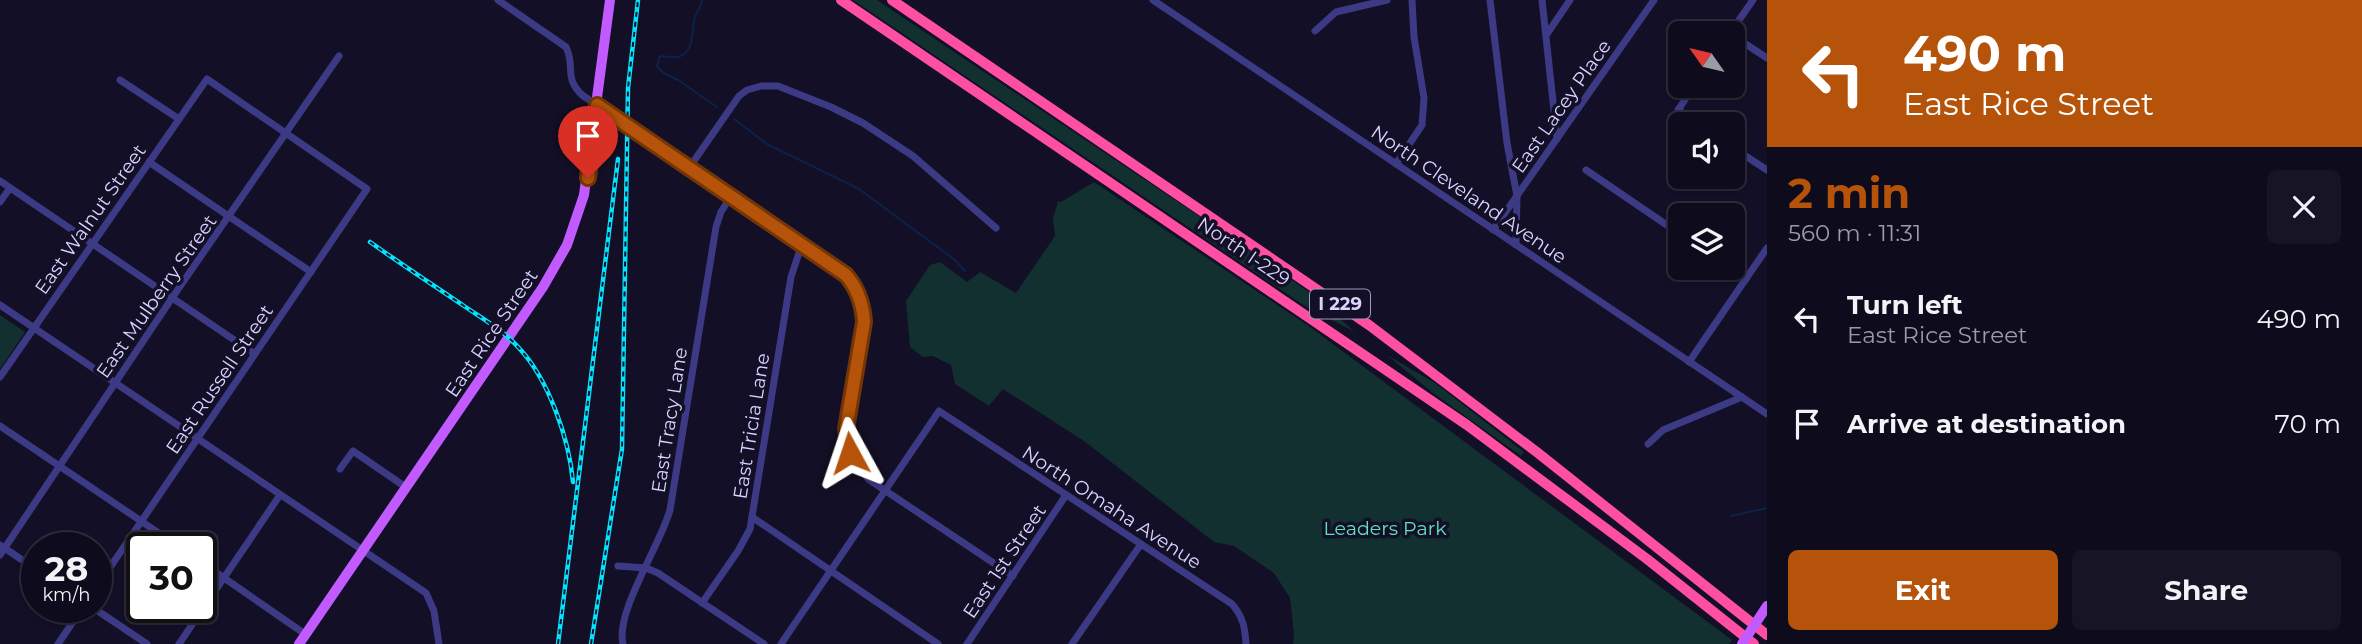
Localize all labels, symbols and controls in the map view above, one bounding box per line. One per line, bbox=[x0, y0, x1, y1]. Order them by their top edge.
north arrow bbox=[1668, 21, 1745, 98]
map controls bbox=[1668, 21, 1745, 280]
text: 490 m bbox=[1903, 24, 2066, 83]
icon: left bbox=[1788, 28, 1879, 119]
street label: East Lacey Place bbox=[1507, 35, 1616, 177]
text: East Rice Street bbox=[1903, 84, 2154, 123]
pin bbox=[558, 106, 618, 178]
button: sound bbox=[1668, 112, 1745, 189]
icon: arrive bbox=[569, 117, 607, 155]
street label: North Cleveland Avenue bbox=[1367, 120, 1571, 269]
street label: East Walnut Street bbox=[30, 140, 151, 299]
text: 2 min bbox=[1788, 167, 1910, 219]
button: close bbox=[2267, 170, 2341, 244]
button: layers bbox=[1668, 203, 1745, 280]
street label: East Mulberry Street bbox=[91, 210, 222, 382]
street label: North I-229 bbox=[1193, 212, 1294, 291]
text: 560 m · 11:31 bbox=[1788, 219, 1921, 247]
street label: East Rice Street bbox=[440, 265, 543, 401]
text: Turn left bbox=[1847, 289, 1963, 321]
road number: I 229 bbox=[1310, 290, 1370, 318]
street label: East Russell Street bbox=[161, 300, 278, 458]
icon: left bbox=[1788, 300, 1826, 338]
text: 490 m bbox=[2257, 303, 2341, 335]
text: East Rice Street bbox=[1847, 321, 2027, 349]
street label: East Tracy Lane bbox=[647, 346, 692, 495]
street label: East Tricia Lane bbox=[729, 351, 774, 501]
icon: arrive bbox=[1788, 405, 1826, 443]
text: Arrive at destination bbox=[1847, 408, 2126, 440]
text: 70 m bbox=[2275, 408, 2341, 440]
position arrow bbox=[813, 416, 887, 490]
street label: North Omaha Avenue bbox=[1018, 441, 1206, 574]
street label: East 1st Street bbox=[958, 500, 1051, 622]
park label: Leaders Park bbox=[1323, 517, 1447, 540]
speed limit sign: 30 bbox=[126, 532, 217, 623]
text: 28 bbox=[45, 547, 88, 590]
button: Exit bbox=[1788, 550, 2058, 630]
button: Share bbox=[2072, 550, 2341, 630]
text: km/h bbox=[42, 584, 91, 606]

